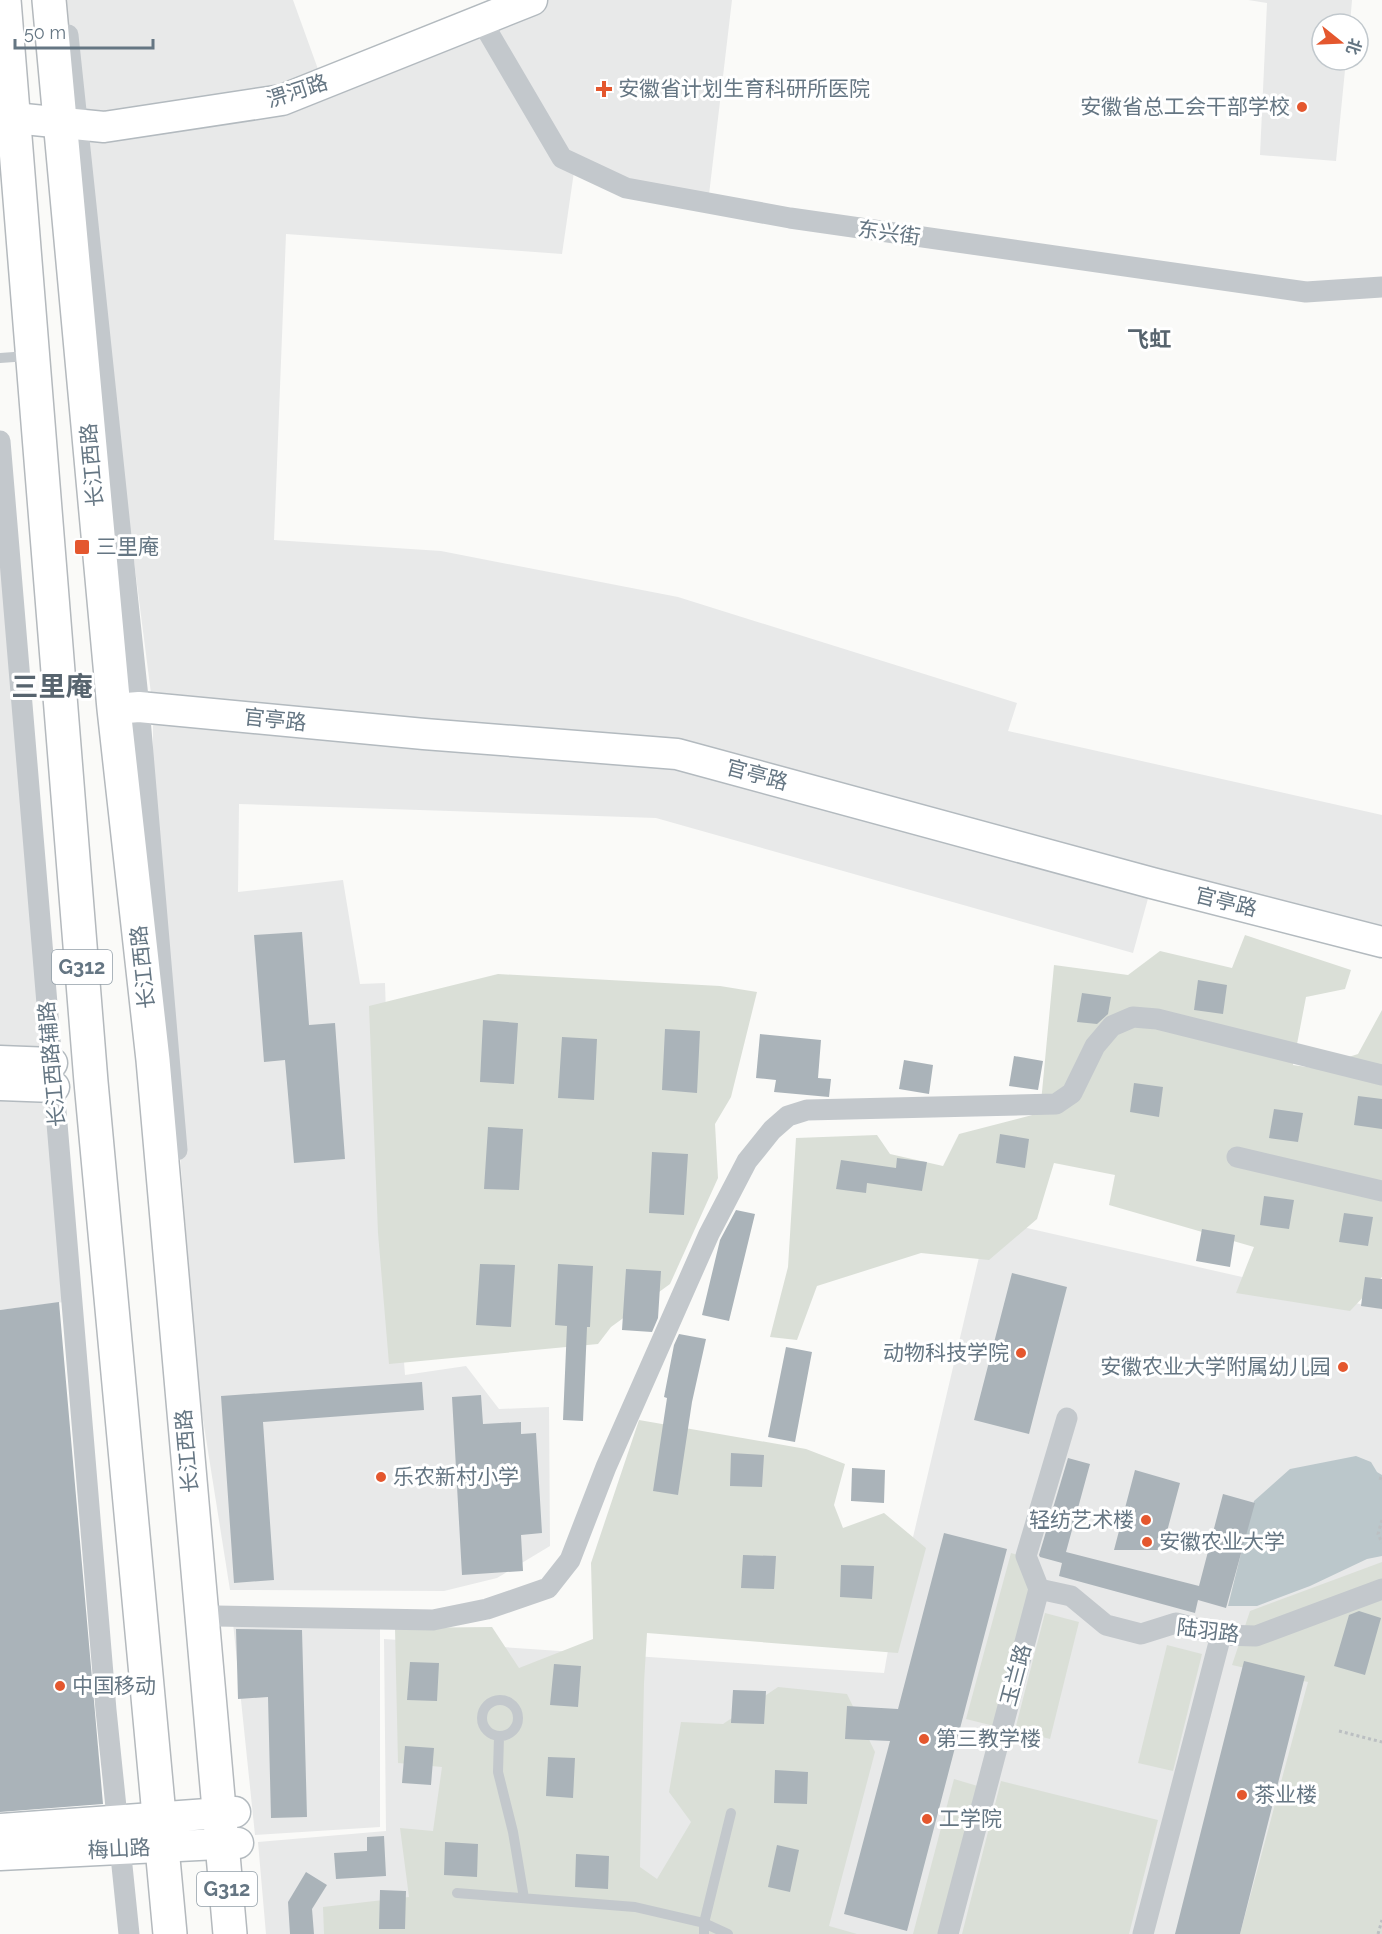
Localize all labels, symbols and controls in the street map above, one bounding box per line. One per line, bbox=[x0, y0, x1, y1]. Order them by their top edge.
scale bar bbox=[15, 12, 153, 50]
north arrow bbox=[1310, 12, 1370, 72]
text: 50 m bbox=[24, 22, 66, 43]
text: 北 bbox=[1342, 36, 1365, 57]
street label: 淠河路 bbox=[263, 69, 331, 112]
place label: 安徽省计划生育科研所医院 bbox=[618, 76, 870, 101]
marker: 安徽省计划生育科研所医院 bbox=[595, 80, 613, 98]
place label: 安徽省总工会干部学校 bbox=[1080, 94, 1290, 119]
marker: 安徽省总工会干部学校 bbox=[1295, 100, 1309, 114]
street label: 东兴街 bbox=[856, 216, 922, 249]
district label: 飞虹 bbox=[1127, 326, 1171, 352]
street label: 长江西路 bbox=[75, 422, 108, 508]
place label: 三里庵 bbox=[96, 534, 159, 559]
marker: 三里庵 bbox=[73, 538, 91, 556]
district label: 三里庵 bbox=[12, 671, 93, 702]
street label: 官亭路 bbox=[242, 704, 308, 735]
street label: 官亭路 bbox=[723, 754, 791, 795]
street label: 官亭路 bbox=[1193, 882, 1260, 921]
street label: 长江西路 bbox=[126, 924, 159, 1010]
road number: G312 bbox=[52, 950, 112, 984]
street label: 长江西路辅路 bbox=[34, 1000, 69, 1128]
place label: 动物科技学院 bbox=[883, 1340, 1009, 1365]
marker: 动物科技学院 bbox=[1014, 1346, 1028, 1360]
place label: 安徽农业大学附属幼儿园 bbox=[1100, 1354, 1331, 1379]
marker: 安徽农业大学附属幼儿园 bbox=[1336, 1360, 1350, 1374]
street label: 长江西路 bbox=[170, 1408, 203, 1494]
place label: 乐农新村小学 bbox=[393, 1464, 519, 1489]
marker: 乐农新村小学 bbox=[374, 1470, 388, 1484]
place label: 轻纺艺术楼 bbox=[1029, 1507, 1134, 1532]
marker: 轻纺艺术楼 bbox=[1139, 1513, 1153, 1527]
place label: 安徽农业大学 bbox=[1159, 1529, 1285, 1554]
marker: 安徽农业大学 bbox=[1140, 1535, 1154, 1549]
street label: 陆羽路 bbox=[1175, 1614, 1241, 1647]
street label: 玉兰路 bbox=[995, 1641, 1036, 1709]
place label: 中国移动 bbox=[72, 1673, 156, 1698]
marker: 中国移动 bbox=[53, 1679, 67, 1693]
place label: 第三教学楼 bbox=[936, 1726, 1041, 1751]
marker: 第三教学楼 bbox=[917, 1732, 931, 1746]
place label: 茶业楼 bbox=[1254, 1782, 1317, 1807]
marker: 茶业楼 bbox=[1235, 1788, 1249, 1802]
place label: 工学院 bbox=[939, 1806, 1002, 1831]
marker: 工学院 bbox=[920, 1812, 934, 1826]
street label: 梅山路 bbox=[87, 1834, 151, 1863]
road number: G312 bbox=[197, 1872, 257, 1906]

